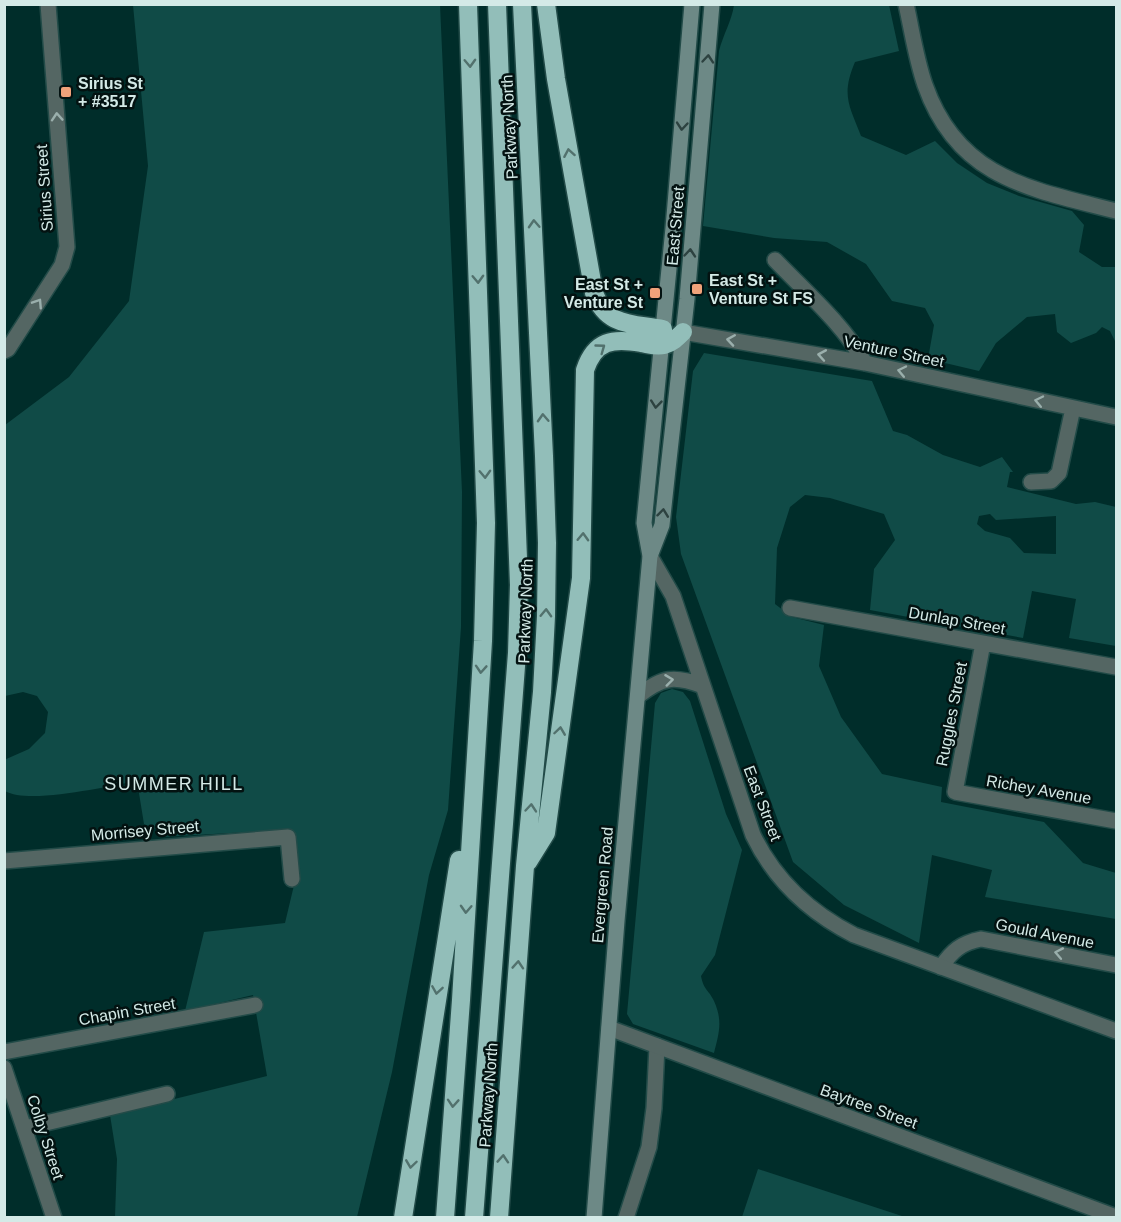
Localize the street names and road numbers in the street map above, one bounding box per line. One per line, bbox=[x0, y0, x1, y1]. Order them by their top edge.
street label: Parkway North bbox=[498, 74, 521, 180]
street label: Sirius Street bbox=[33, 143, 56, 232]
street label: East Street bbox=[664, 185, 687, 266]
street label: Venture Street bbox=[842, 333, 946, 371]
street label: Parkway North bbox=[515, 558, 536, 664]
street label: Dunlap Street bbox=[907, 604, 1007, 637]
street label: Ruggles Street bbox=[933, 660, 970, 768]
street label: East Street bbox=[740, 763, 785, 844]
street label: Richey Avenue bbox=[985, 772, 1093, 807]
street label: Morrisey Street bbox=[90, 817, 200, 844]
street label: Evergreen Road bbox=[589, 826, 616, 944]
street label: Gould Avenue bbox=[994, 916, 1096, 951]
street label: Chapin Street bbox=[77, 995, 177, 1028]
street label: Parkway North bbox=[476, 1042, 501, 1148]
street label: Baytree Street bbox=[818, 1081, 920, 1132]
street label: Colby Street bbox=[24, 1093, 67, 1182]

